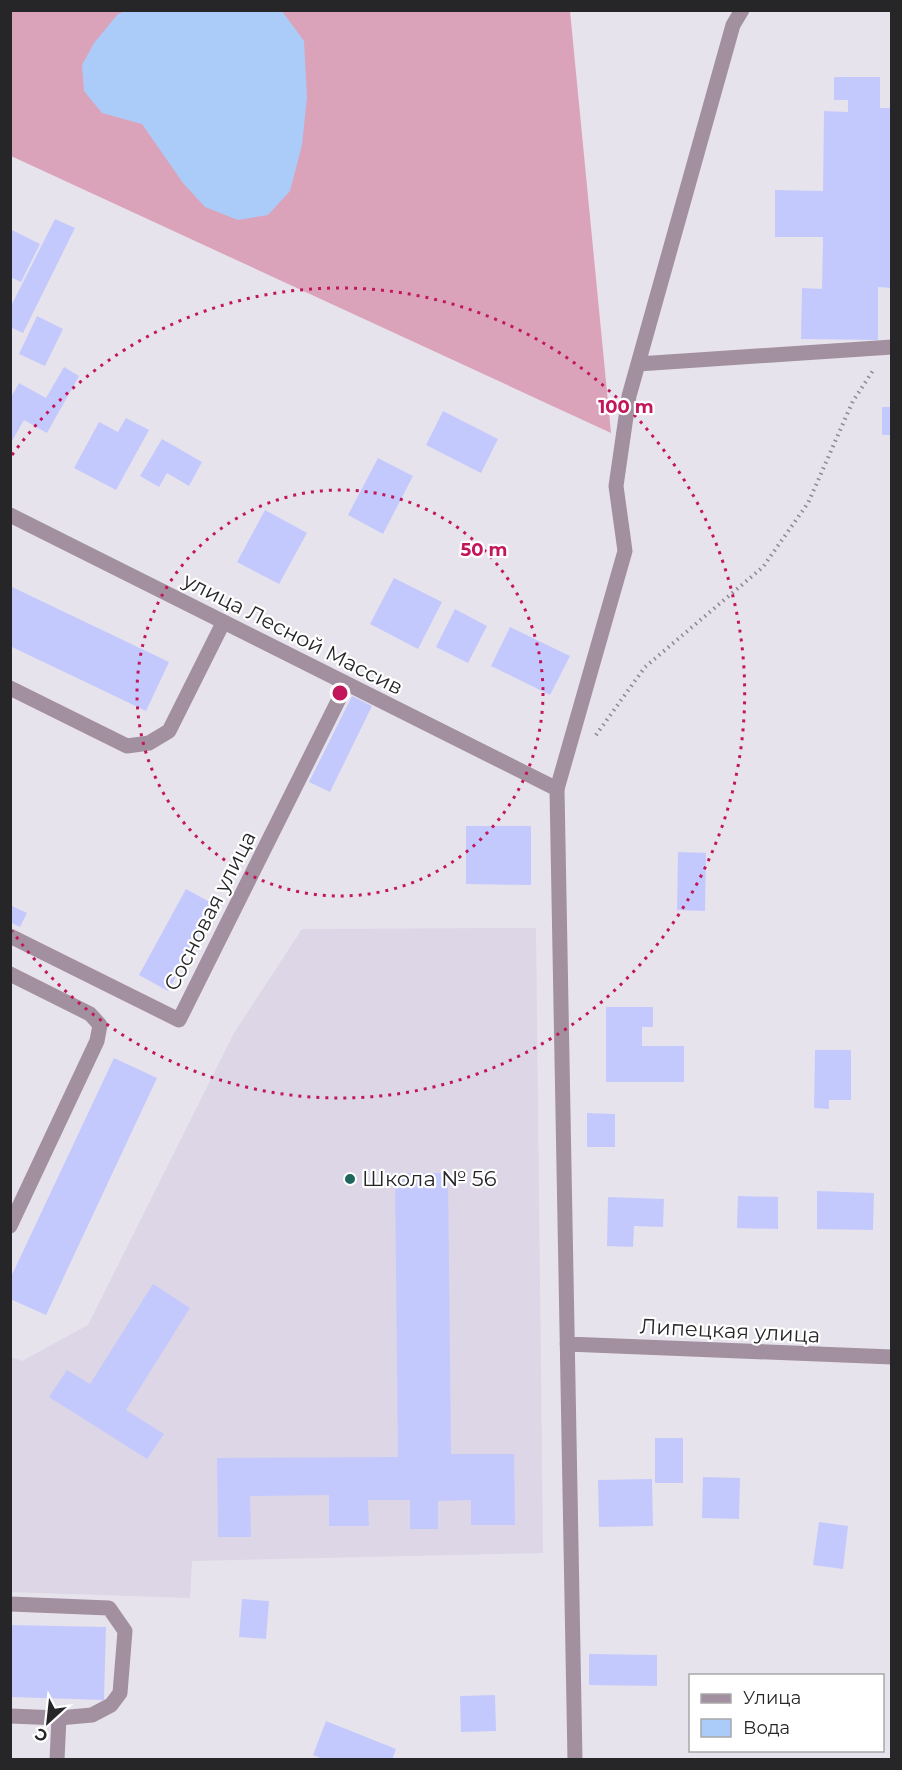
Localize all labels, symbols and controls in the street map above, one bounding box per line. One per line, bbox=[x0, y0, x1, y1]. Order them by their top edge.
text: 100 m bbox=[598, 396, 654, 418]
text: 50 m bbox=[461, 539, 507, 561]
street label: улица Лесной Массив bbox=[178, 567, 407, 700]
centre of rings bbox=[330, 683, 350, 703]
street label: Сосновая улица bbox=[158, 827, 261, 995]
place label: Школа № 56 bbox=[362, 1166, 497, 1191]
marker: Школа № 56 bbox=[343, 1172, 357, 1186]
street label: Липецкая улица bbox=[639, 1313, 821, 1348]
legend bbox=[689, 1674, 884, 1752]
text: Улица bbox=[743, 1687, 801, 1709]
north arrow bbox=[18, 1692, 78, 1752]
text: Вода bbox=[743, 1717, 790, 1739]
text: С bbox=[32, 1724, 51, 1746]

